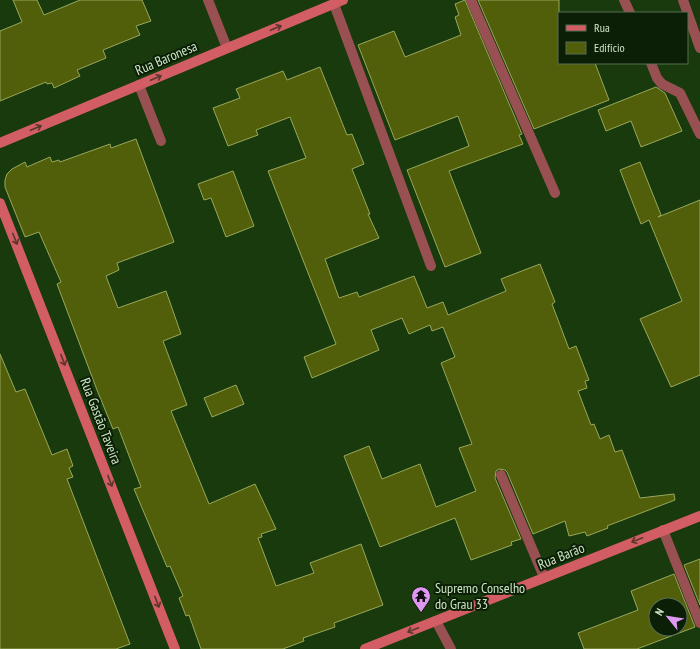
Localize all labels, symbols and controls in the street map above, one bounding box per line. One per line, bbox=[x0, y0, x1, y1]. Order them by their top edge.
legend bbox=[558, 12, 688, 64]
text: Rua bbox=[594, 20, 610, 35]
one-way arrow bbox=[269, 23, 281, 31]
street label: Rua Baronesa bbox=[132, 37, 200, 79]
text: Edifício bbox=[594, 40, 625, 55]
one-way arrow bbox=[149, 73, 161, 81]
one-way arrow bbox=[30, 124, 42, 131]
one-way arrow bbox=[11, 233, 19, 245]
one-way arrow bbox=[59, 354, 67, 366]
street label: Rua Gastão Taveira bbox=[76, 375, 126, 467]
one-way arrow bbox=[106, 475, 114, 487]
one-way arrow bbox=[632, 537, 644, 544]
street label: Rua Barão bbox=[535, 538, 587, 574]
place label: Supremo Conselho do Grau 33 bbox=[435, 579, 525, 613]
temple icon: Supremo Conselho do Grau 33 bbox=[410, 585, 432, 613]
one-way arrow bbox=[154, 596, 161, 608]
north arrow bbox=[648, 597, 688, 637]
text: N bbox=[652, 606, 667, 618]
one-way arrow bbox=[407, 627, 419, 634]

